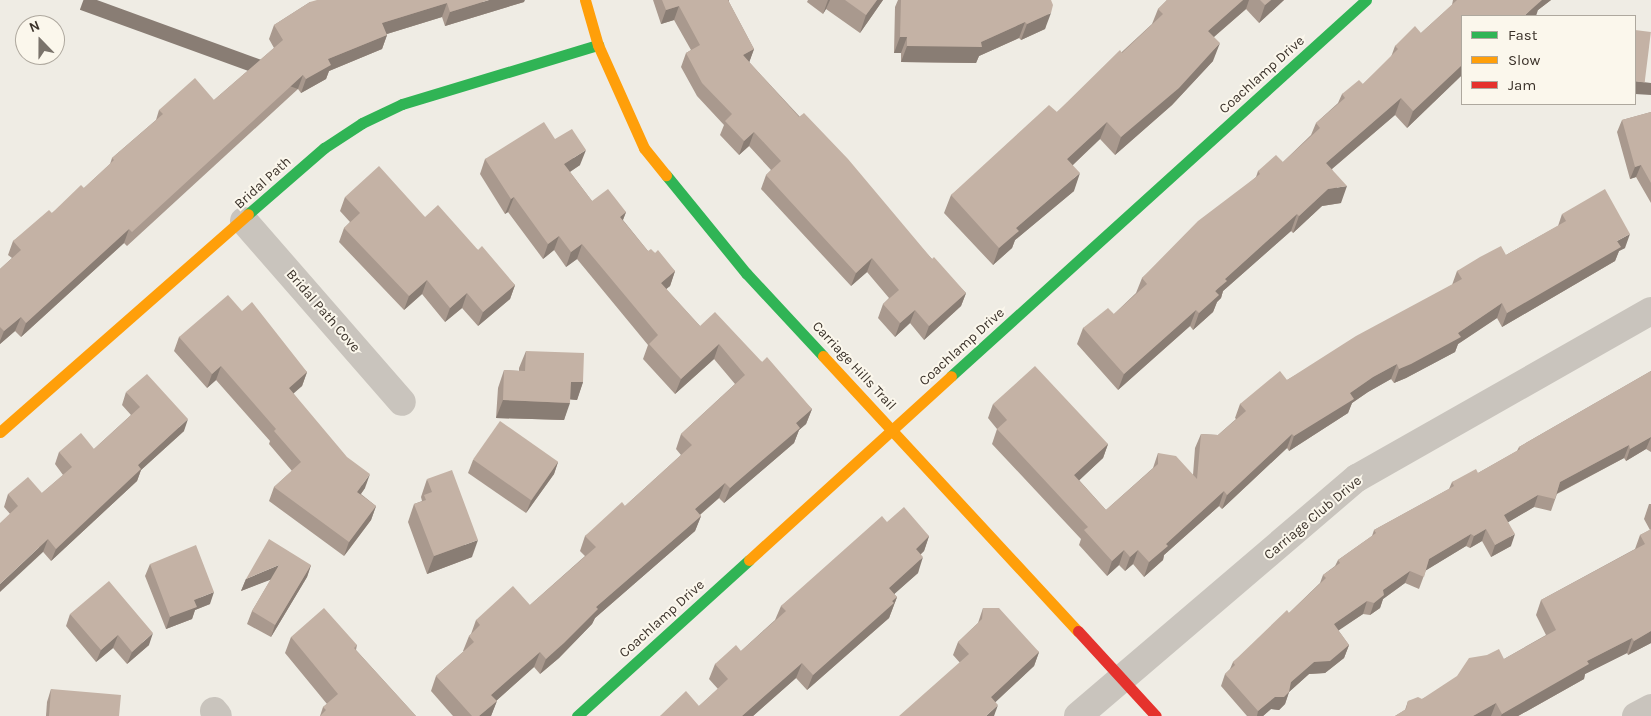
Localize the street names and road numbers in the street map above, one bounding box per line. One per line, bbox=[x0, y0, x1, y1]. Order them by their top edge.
street label: Coachlamp Drive bbox=[1216, 32, 1308, 118]
street label: Bridal Path bbox=[231, 153, 295, 213]
street label: Bridal Path Cove bbox=[283, 266, 363, 356]
street label: Coachlamp Drive bbox=[916, 304, 1008, 390]
street label: Carriage Hills Trail bbox=[808, 318, 900, 414]
street label: Carriage Club Drive bbox=[1261, 472, 1365, 564]
street label: Coachlamp Drive bbox=[616, 576, 708, 662]

